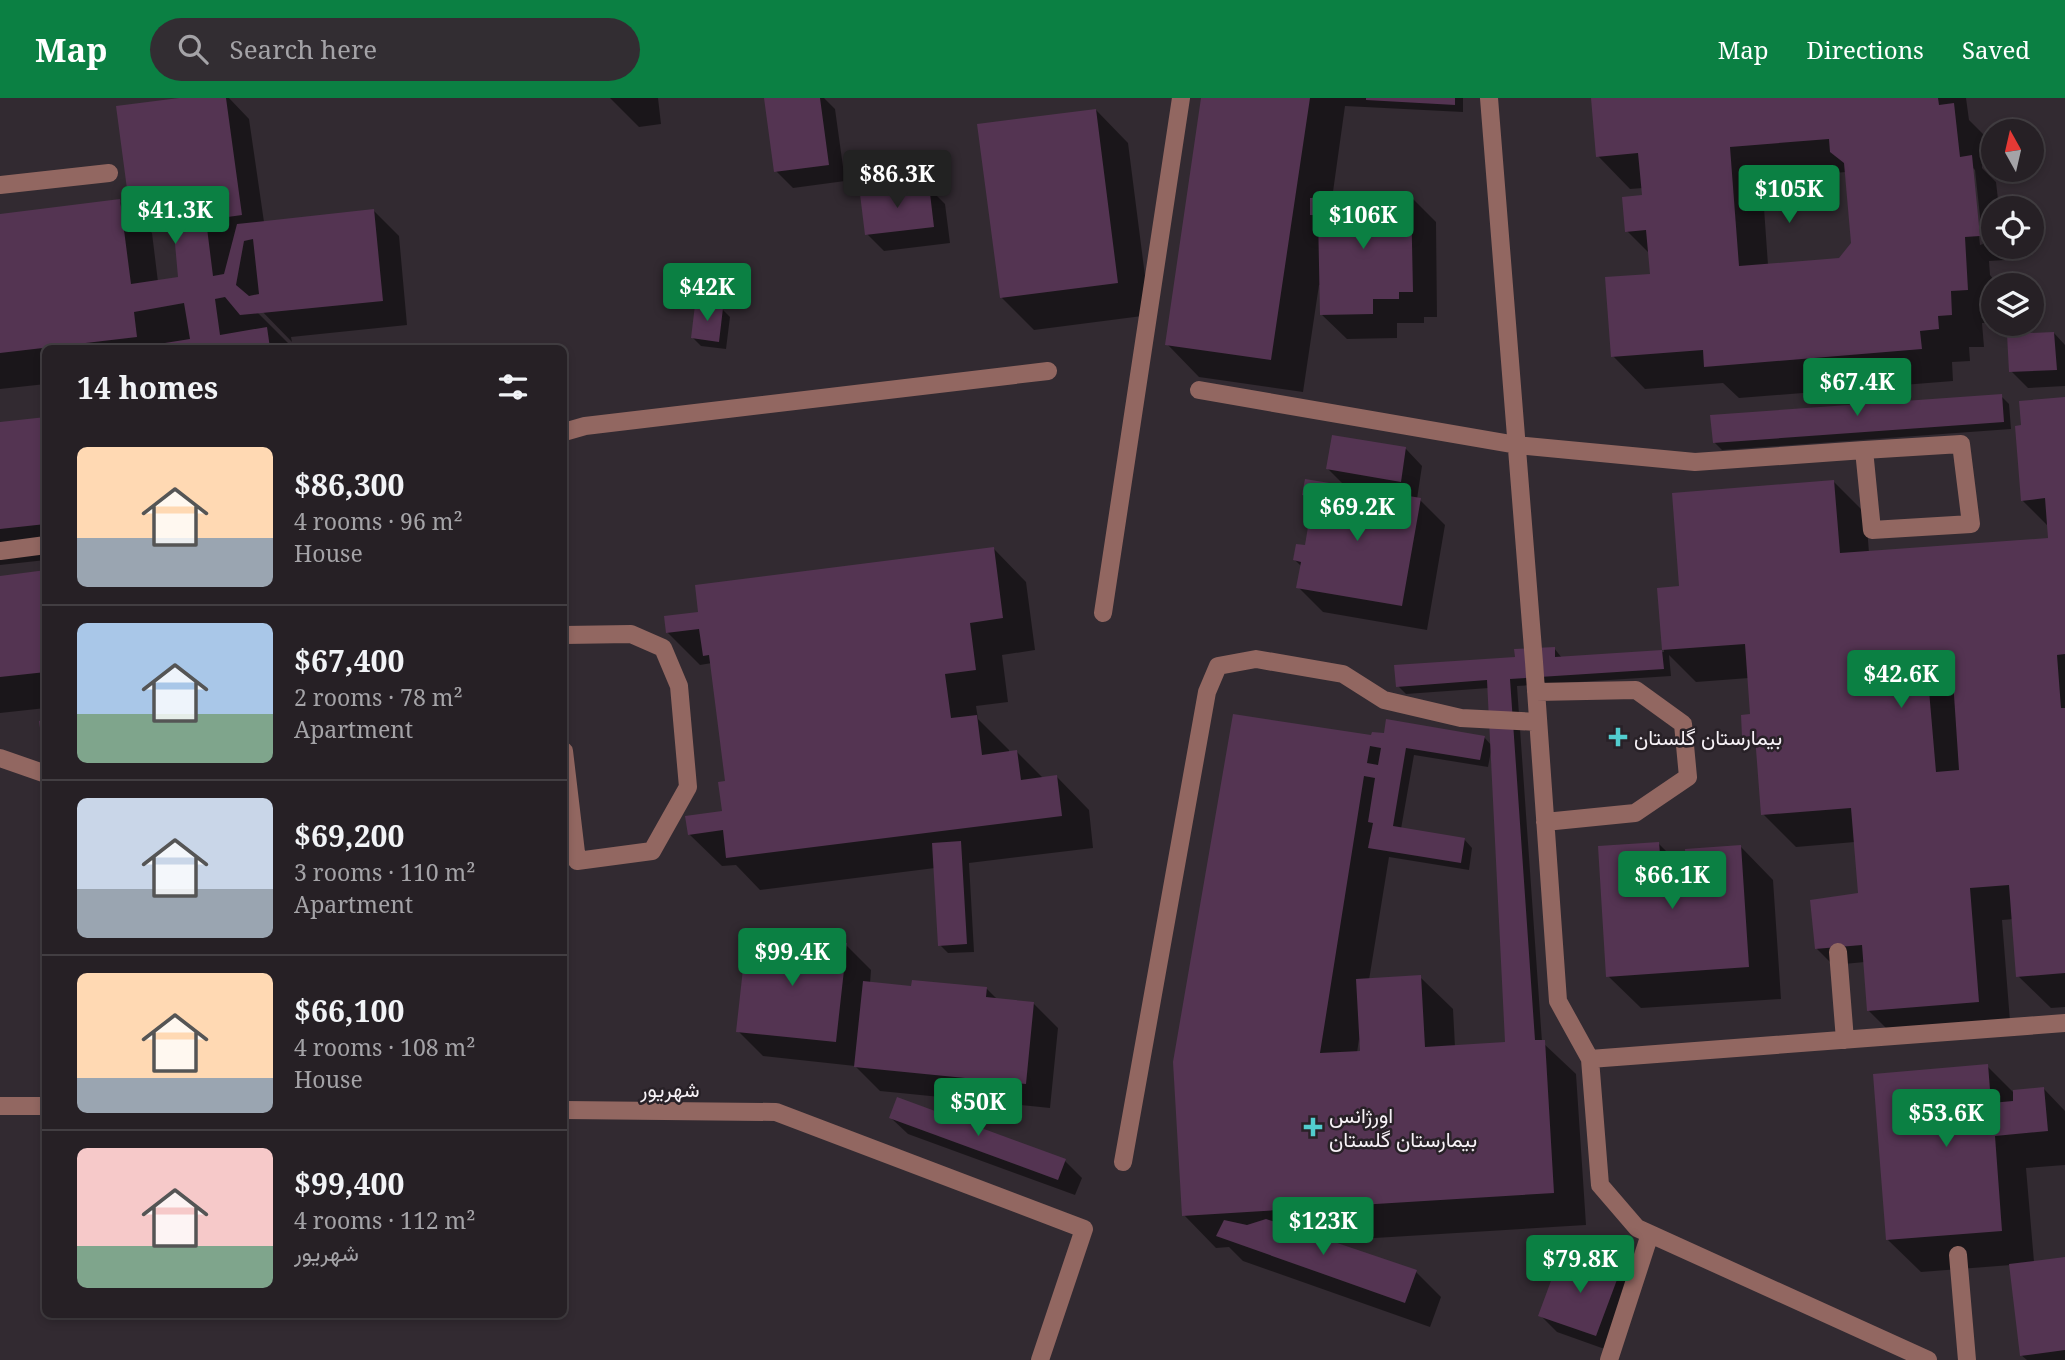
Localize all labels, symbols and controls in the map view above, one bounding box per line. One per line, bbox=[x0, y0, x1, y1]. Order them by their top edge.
search box bbox=[150, 18, 640, 81]
text: Map bbox=[35, 27, 108, 72]
icon: search bbox=[174, 30, 212, 68]
text: Search here bbox=[230, 31, 377, 67]
text: Map bbox=[1718, 33, 1769, 66]
text: Directions bbox=[1807, 33, 1924, 66]
text: Saved bbox=[1962, 33, 2030, 66]
north arrow bbox=[1981, 119, 2044, 182]
map controls bbox=[1981, 119, 2044, 336]
pin: $86.3K bbox=[840, 150, 954, 210]
text: $86.3K bbox=[859, 157, 935, 189]
pin: $105K bbox=[1740, 166, 1838, 225]
text: $105K bbox=[1755, 172, 1823, 204]
pin: $41.3K bbox=[118, 186, 232, 246]
pin: $106K bbox=[1314, 192, 1412, 251]
text: $41.3K bbox=[137, 193, 213, 225]
button: locate bbox=[1981, 196, 2044, 259]
text: $106K bbox=[1329, 198, 1397, 230]
pin: $42K bbox=[666, 264, 748, 323]
text: $42K bbox=[679, 270, 735, 302]
button: layers bbox=[1981, 273, 2044, 336]
pin: $67.4K bbox=[1800, 358, 1914, 418]
text: $67.4K bbox=[1819, 365, 1895, 397]
text: 14 homes bbox=[77, 367, 218, 408]
icon: filters bbox=[494, 368, 532, 406]
text: $86,300 bbox=[294, 464, 405, 505]
icon: home bbox=[133, 475, 217, 559]
pin: $69.2K bbox=[1300, 484, 1414, 543]
text: $69.2K bbox=[1319, 490, 1395, 522]
text: 4 rooms · 96 m² bbox=[294, 505, 463, 537]
text: House bbox=[294, 537, 363, 569]
text: $67,400 bbox=[294, 640, 405, 681]
pin: $42.6K bbox=[1844, 650, 1958, 710]
icon: home bbox=[133, 651, 217, 735]
text: $42.6K bbox=[1863, 657, 1939, 689]
text: 2 rooms · 78 m² bbox=[294, 681, 463, 713]
text: Apartment bbox=[294, 713, 413, 745]
place label: بیمارستان گلستان bbox=[1634, 723, 1782, 751]
marker: بیمارستان گلستان bbox=[1608, 727, 1628, 747]
text: $69,200 bbox=[294, 815, 405, 856]
icon: home bbox=[133, 826, 217, 910]
pin: $66.1K bbox=[1615, 852, 1729, 911]
text: 3 rooms · 110 m² bbox=[294, 856, 476, 888]
text: $66.1K bbox=[1634, 858, 1710, 890]
text: Apartment bbox=[294, 888, 413, 920]
pin: $99.4K bbox=[735, 928, 849, 988]
text: $99.4K bbox=[754, 935, 830, 967]
text: $66,100 bbox=[294, 990, 405, 1031]
icon: home bbox=[133, 1001, 217, 1085]
text: 4 rooms · 108 m² bbox=[294, 1031, 476, 1063]
text: House bbox=[294, 1063, 363, 1095]
street label: شهریور bbox=[639, 1075, 700, 1103]
pin: $50K bbox=[937, 1079, 1019, 1138]
text: $50K bbox=[950, 1085, 1006, 1117]
pin: $53.6K bbox=[1889, 1090, 2003, 1149]
text: $53.6K bbox=[1908, 1096, 1984, 1128]
place label: اورژانس بیمارستان گلستان bbox=[1329, 1101, 1477, 1153]
marker: اورژانس بیمارستان گلستان bbox=[1303, 1117, 1323, 1137]
text: $99,400 bbox=[294, 1163, 405, 1204]
icon: home bbox=[133, 1176, 217, 1260]
pin: $123K bbox=[1274, 1198, 1372, 1257]
text: 4 rooms · 112 m² bbox=[294, 1204, 476, 1236]
text: $123K bbox=[1289, 1204, 1357, 1236]
text: شهریور bbox=[294, 1236, 359, 1268]
pin: $79.8K bbox=[1523, 1236, 1637, 1295]
text: $79.8K bbox=[1542, 1242, 1618, 1274]

